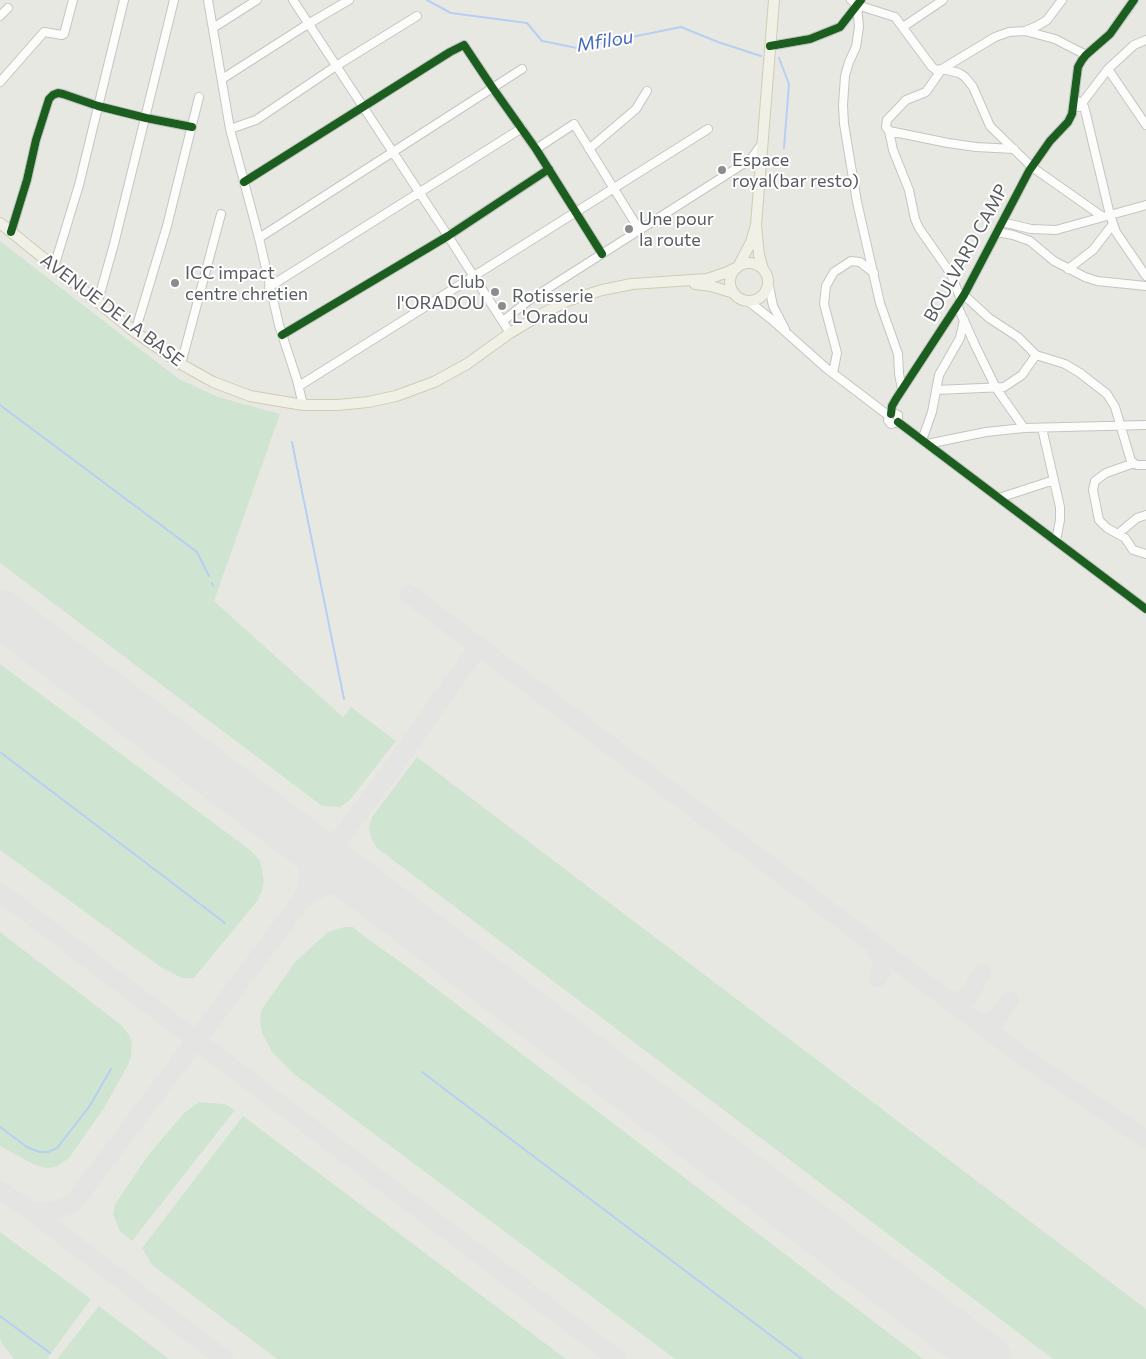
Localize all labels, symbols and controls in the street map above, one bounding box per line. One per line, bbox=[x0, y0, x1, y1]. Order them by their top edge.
water label: Mfilou bbox=[575, 25, 635, 57]
place label: Espace royal(bar resto) bbox=[732, 149, 859, 192]
marker: Espace royal(bar resto) bbox=[716, 164, 728, 176]
street label: BOULVARD CAMP bbox=[919, 180, 1013, 326]
place label: Une pour la route bbox=[639, 208, 714, 250]
marker: Une pour la route bbox=[623, 223, 635, 235]
street label: AVENUE DE LA BASE bbox=[36, 249, 188, 371]
place label: ICC impact centre chretien bbox=[185, 262, 308, 304]
place label: Club l'ORADOU bbox=[396, 271, 485, 314]
marker: ICC impact centre chretien bbox=[169, 277, 181, 289]
place label: Rotisserie L'Oradou bbox=[512, 285, 593, 328]
marker: Club l'ORADOU bbox=[489, 286, 501, 298]
marker: Rotisserie L'Oradou bbox=[496, 300, 508, 312]

